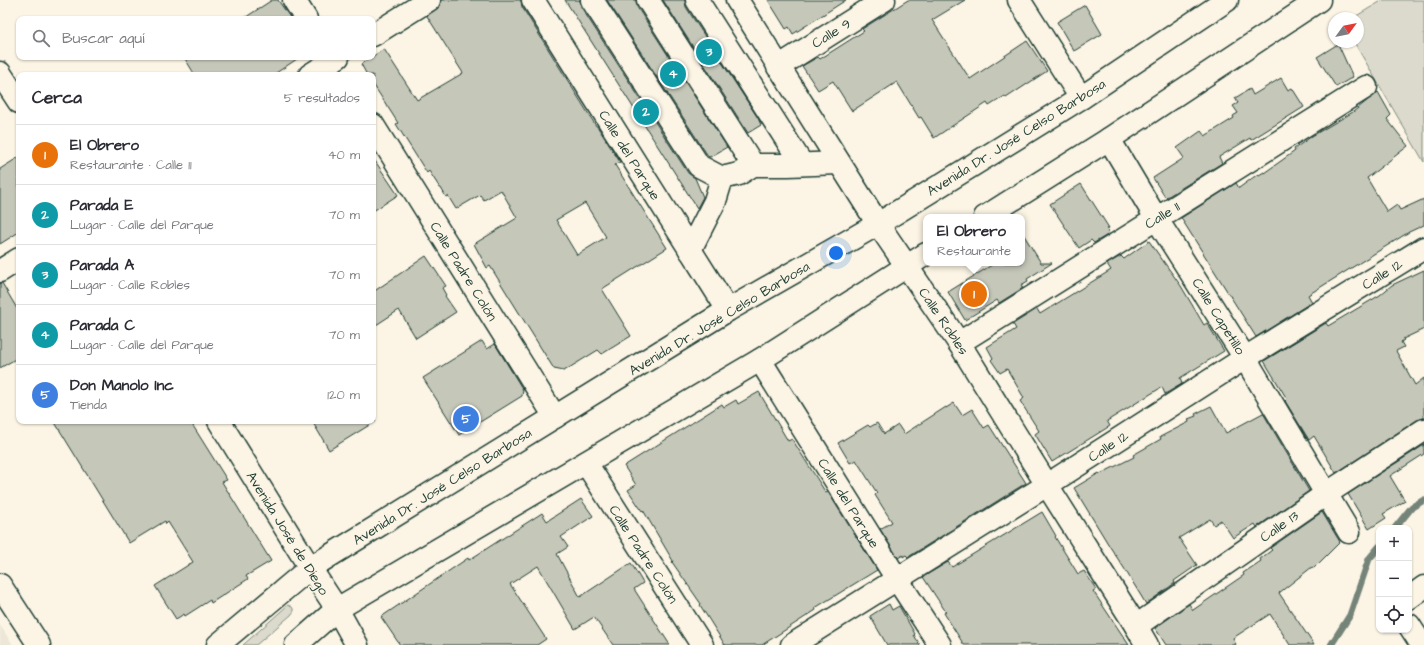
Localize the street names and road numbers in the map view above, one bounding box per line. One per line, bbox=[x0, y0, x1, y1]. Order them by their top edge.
street label: Calle 9 bbox=[808, 14, 855, 54]
street label: Avenida Dr. José Celso Barbosa bbox=[923, 74, 1110, 201]
street label: Calle del Parque bbox=[593, 107, 665, 205]
street label: Calle 11 bbox=[1141, 197, 1184, 234]
street label: Calle Padre Colón bbox=[425, 218, 502, 325]
street label: Calle 12 bbox=[1358, 255, 1407, 295]
street label: Avenida Dr. José Celso Barbosa bbox=[625, 257, 814, 381]
street label: Calle Capetillo bbox=[1187, 274, 1250, 359]
street label: Calle Robles bbox=[913, 284, 973, 359]
street label: Avenida Dr. José Celso Barbosa bbox=[349, 423, 536, 550]
street label: Calle 12 bbox=[1084, 426, 1133, 467]
street label: Calle del Parque bbox=[812, 455, 884, 553]
street label: Avenida José de Diego bbox=[241, 468, 333, 599]
street label: Calle Padre Colón bbox=[604, 501, 682, 608]
street label: Calle 13 bbox=[1256, 506, 1303, 547]

